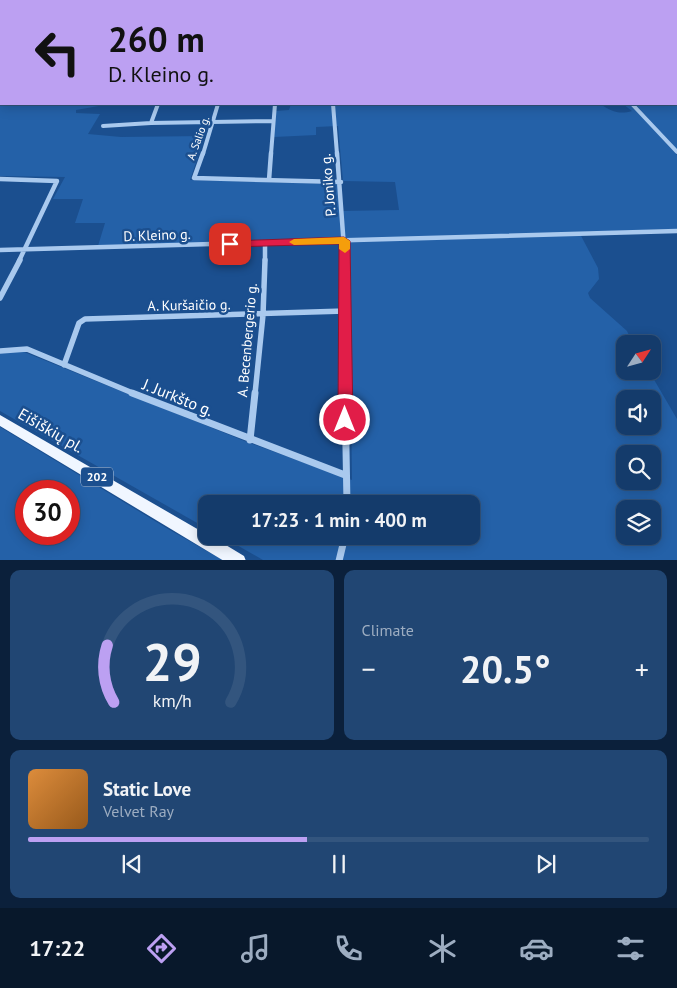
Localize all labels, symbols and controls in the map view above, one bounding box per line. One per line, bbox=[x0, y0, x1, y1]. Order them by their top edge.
text: 260 m bbox=[108, 16, 205, 62]
icon: left bbox=[25, 20, 90, 85]
text: D. Kleino g. bbox=[108, 60, 214, 88]
street label: A. Salio g. bbox=[184, 114, 212, 162]
street label: P. Joniko g. bbox=[316, 153, 340, 217]
pin bbox=[209, 223, 251, 265]
street label: D. Kleino g. bbox=[123, 225, 191, 245]
icon: arrive bbox=[216, 230, 244, 258]
street label: A. Becenbergerio g. bbox=[233, 282, 261, 398]
street label: A. Kuršaičio g. bbox=[147, 295, 231, 315]
north arrow bbox=[616, 335, 661, 380]
map controls bbox=[616, 335, 661, 545]
street label: J. Jurkšto g. bbox=[139, 373, 216, 420]
button: sound bbox=[616, 390, 661, 435]
position arrow bbox=[318, 393, 370, 445]
street label: Eišiškių pl. bbox=[15, 403, 87, 457]
button: search bbox=[616, 445, 661, 490]
road number: 202 bbox=[81, 468, 113, 487]
speed limit sign: 30 bbox=[15, 480, 80, 545]
button: layers bbox=[616, 500, 661, 545]
text: 17:23 · 1 min · 400 m bbox=[251, 508, 427, 532]
text: Climate bbox=[362, 620, 414, 640]
text: 29 bbox=[142, 628, 201, 695]
text: 20.5° bbox=[460, 644, 551, 693]
text: − bbox=[362, 650, 376, 687]
text: + bbox=[635, 650, 649, 687]
text: km/h bbox=[152, 689, 191, 712]
text: Static Love bbox=[103, 777, 191, 801]
text: Velvet Ray bbox=[103, 801, 174, 821]
icon: previous bbox=[118, 850, 146, 878]
icon: pause bbox=[325, 850, 353, 878]
icon: next bbox=[532, 850, 560, 878]
icon: directions bbox=[144, 931, 179, 966]
icon: music bbox=[238, 931, 273, 966]
icon: phone bbox=[331, 931, 366, 966]
icon: climate bbox=[425, 931, 460, 966]
icon: car bbox=[519, 931, 554, 966]
icon: filters bbox=[613, 931, 648, 966]
text: 17:22 bbox=[29, 934, 85, 962]

